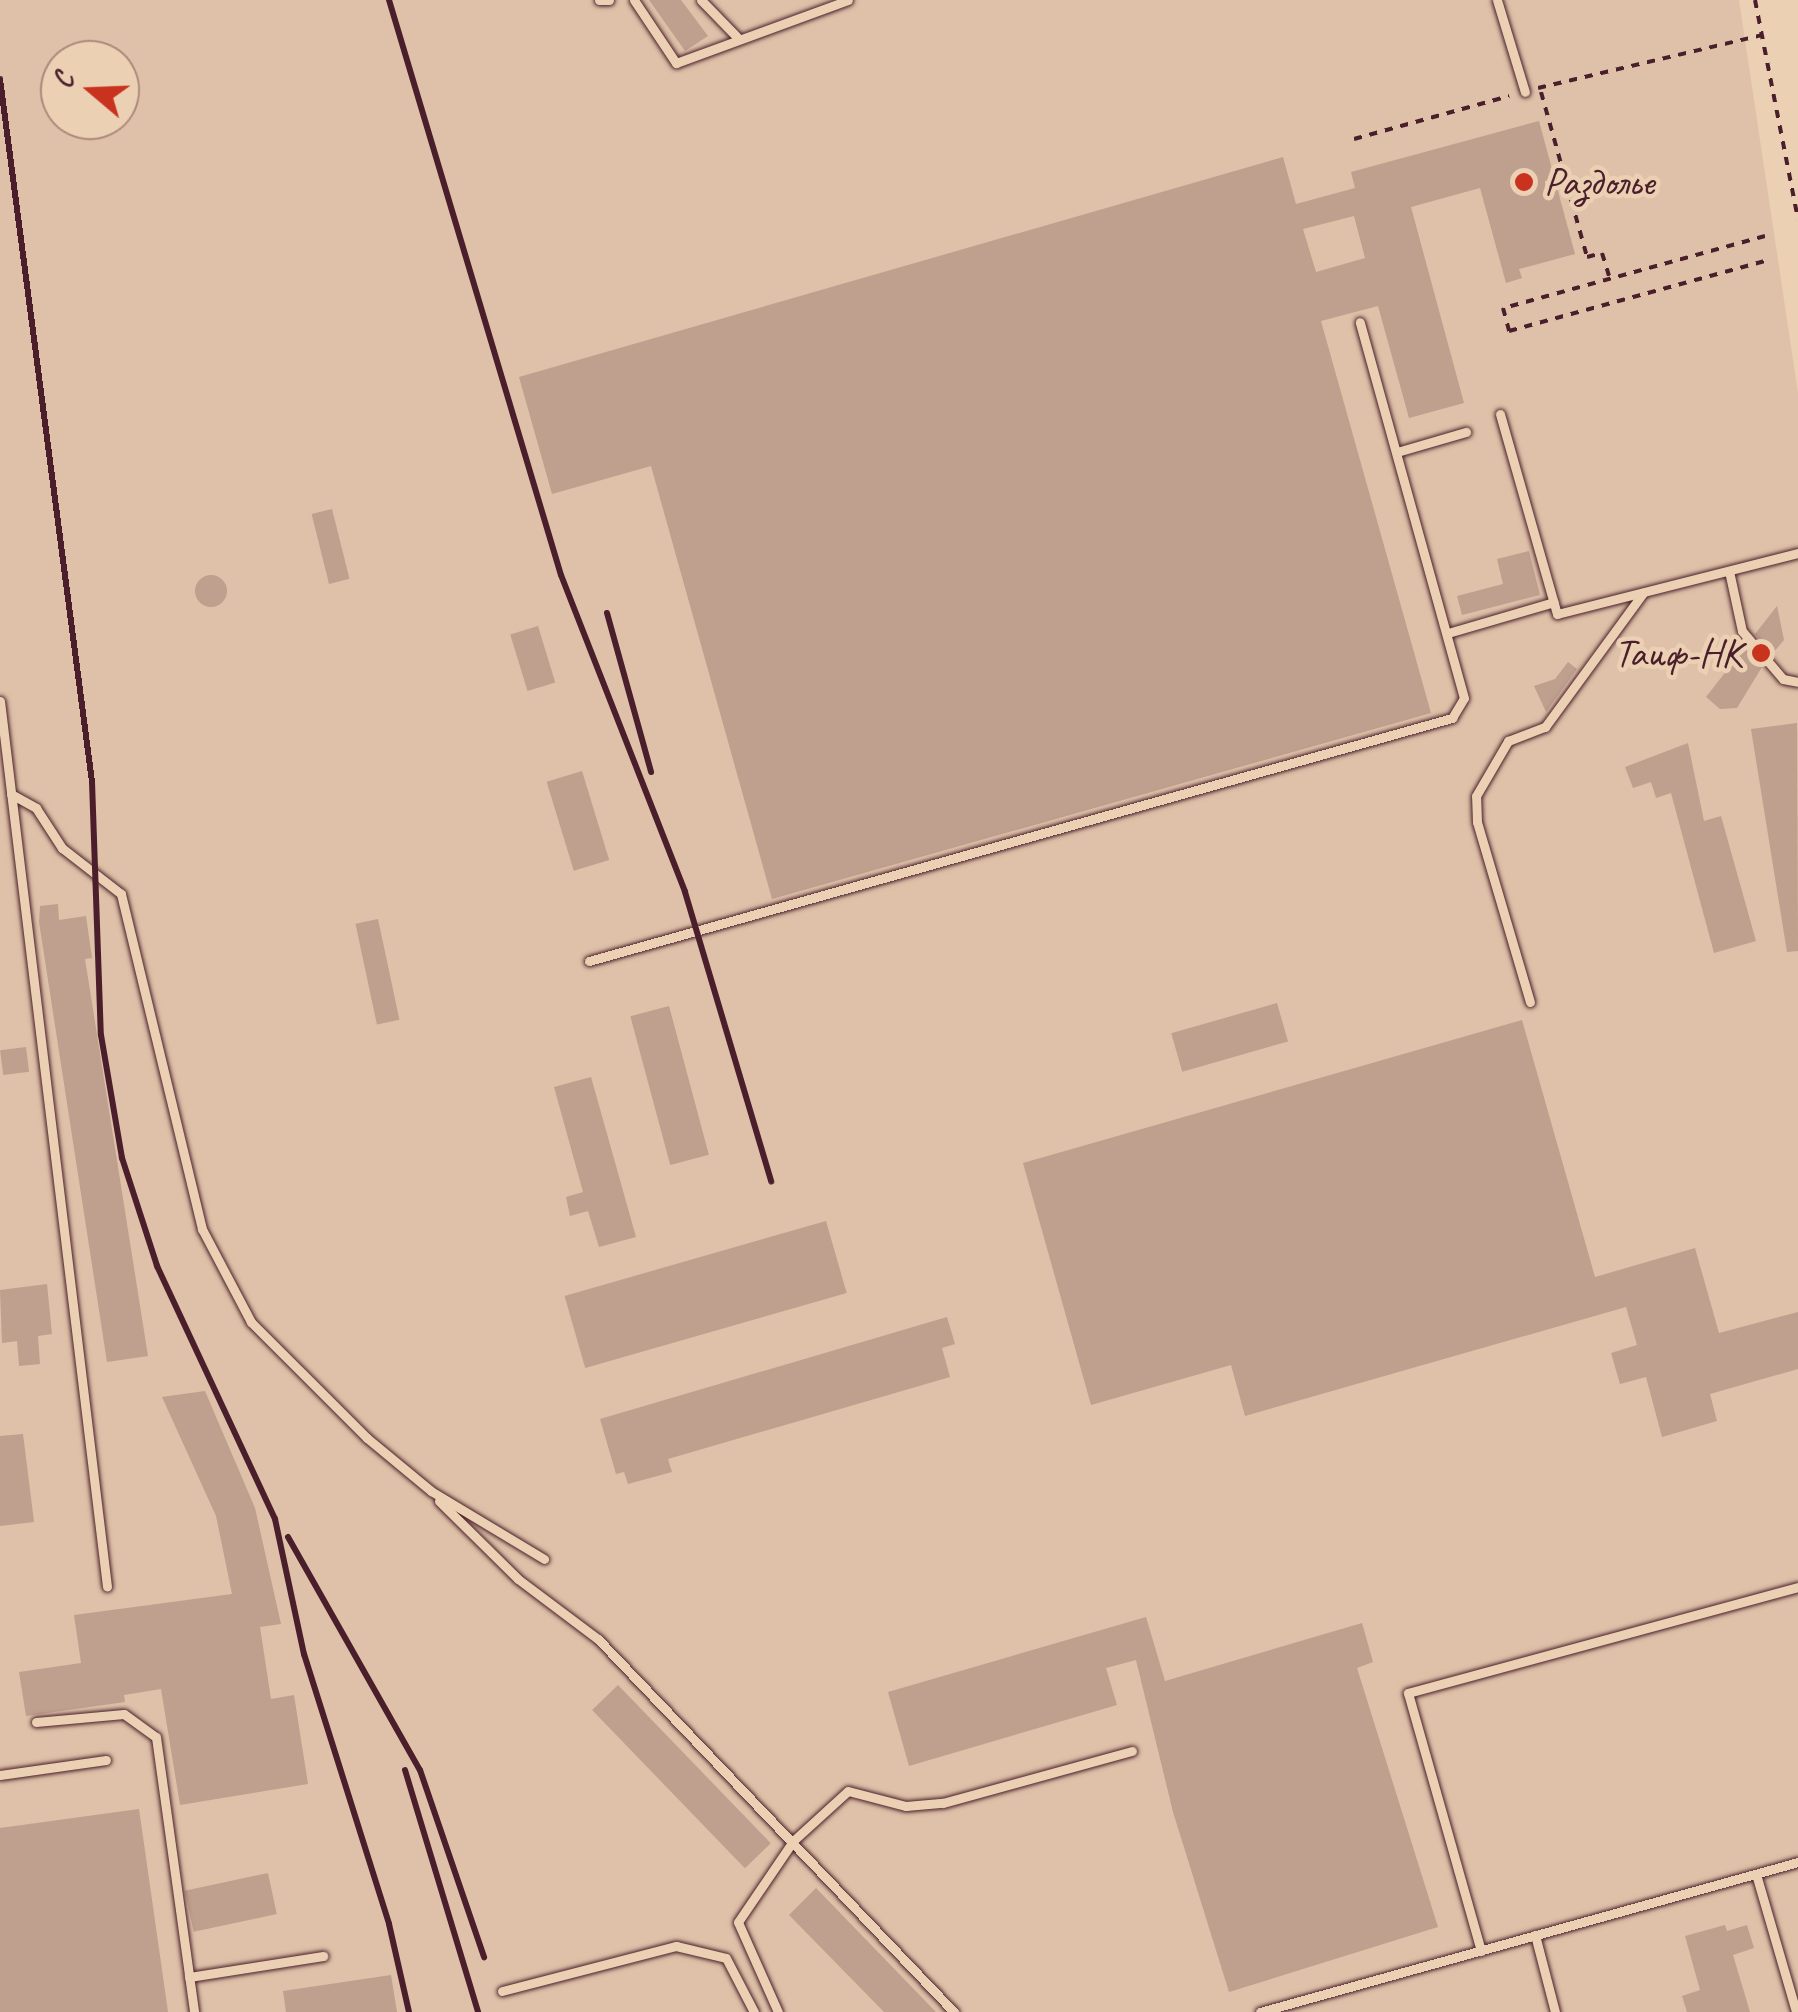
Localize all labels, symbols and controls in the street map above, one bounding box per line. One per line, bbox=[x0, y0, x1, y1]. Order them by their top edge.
north arrow bbox=[40, 40, 140, 140]
text: С bbox=[44, 69, 82, 93]
place label: Раздолье bbox=[1544, 158, 1654, 206]
marker: Раздолье bbox=[1513, 171, 1535, 193]
place label: Таиф-НК bbox=[1614, 629, 1741, 677]
marker: Таиф-НК bbox=[1750, 642, 1772, 664]

